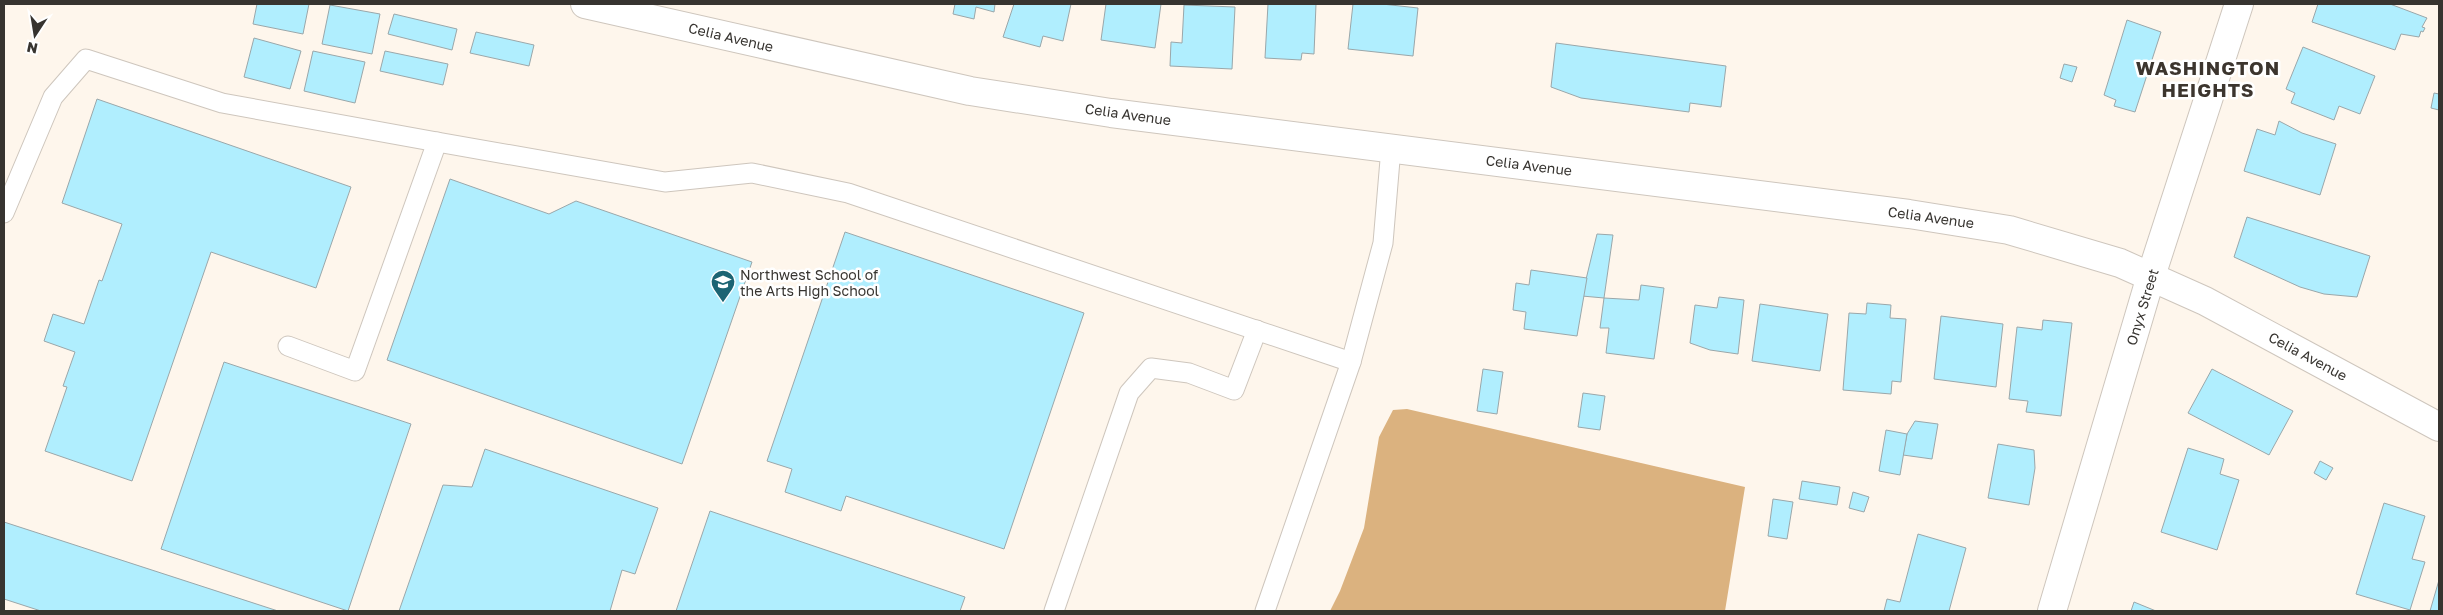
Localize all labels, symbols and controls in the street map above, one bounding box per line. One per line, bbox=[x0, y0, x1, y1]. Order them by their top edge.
north arrow bbox=[10, 10, 60, 60]
street label: Celia Avenue bbox=[687, 19, 775, 55]
text: N bbox=[25, 39, 39, 58]
district label: WASHINGTON HEIGHTS bbox=[2136, 56, 2280, 101]
street label: Celia Avenue bbox=[1084, 100, 1172, 128]
street label: Celia Avenue bbox=[1485, 151, 1573, 179]
street label: Celia Avenue bbox=[1887, 203, 1975, 231]
place label: Northwest School of the Arts High School bbox=[740, 266, 879, 299]
street label: Onyx Street bbox=[2122, 267, 2162, 347]
school or university icon: Northwest School of the Arts High School bbox=[710, 269, 736, 303]
street label: Celia Avenue bbox=[2266, 328, 2350, 384]

